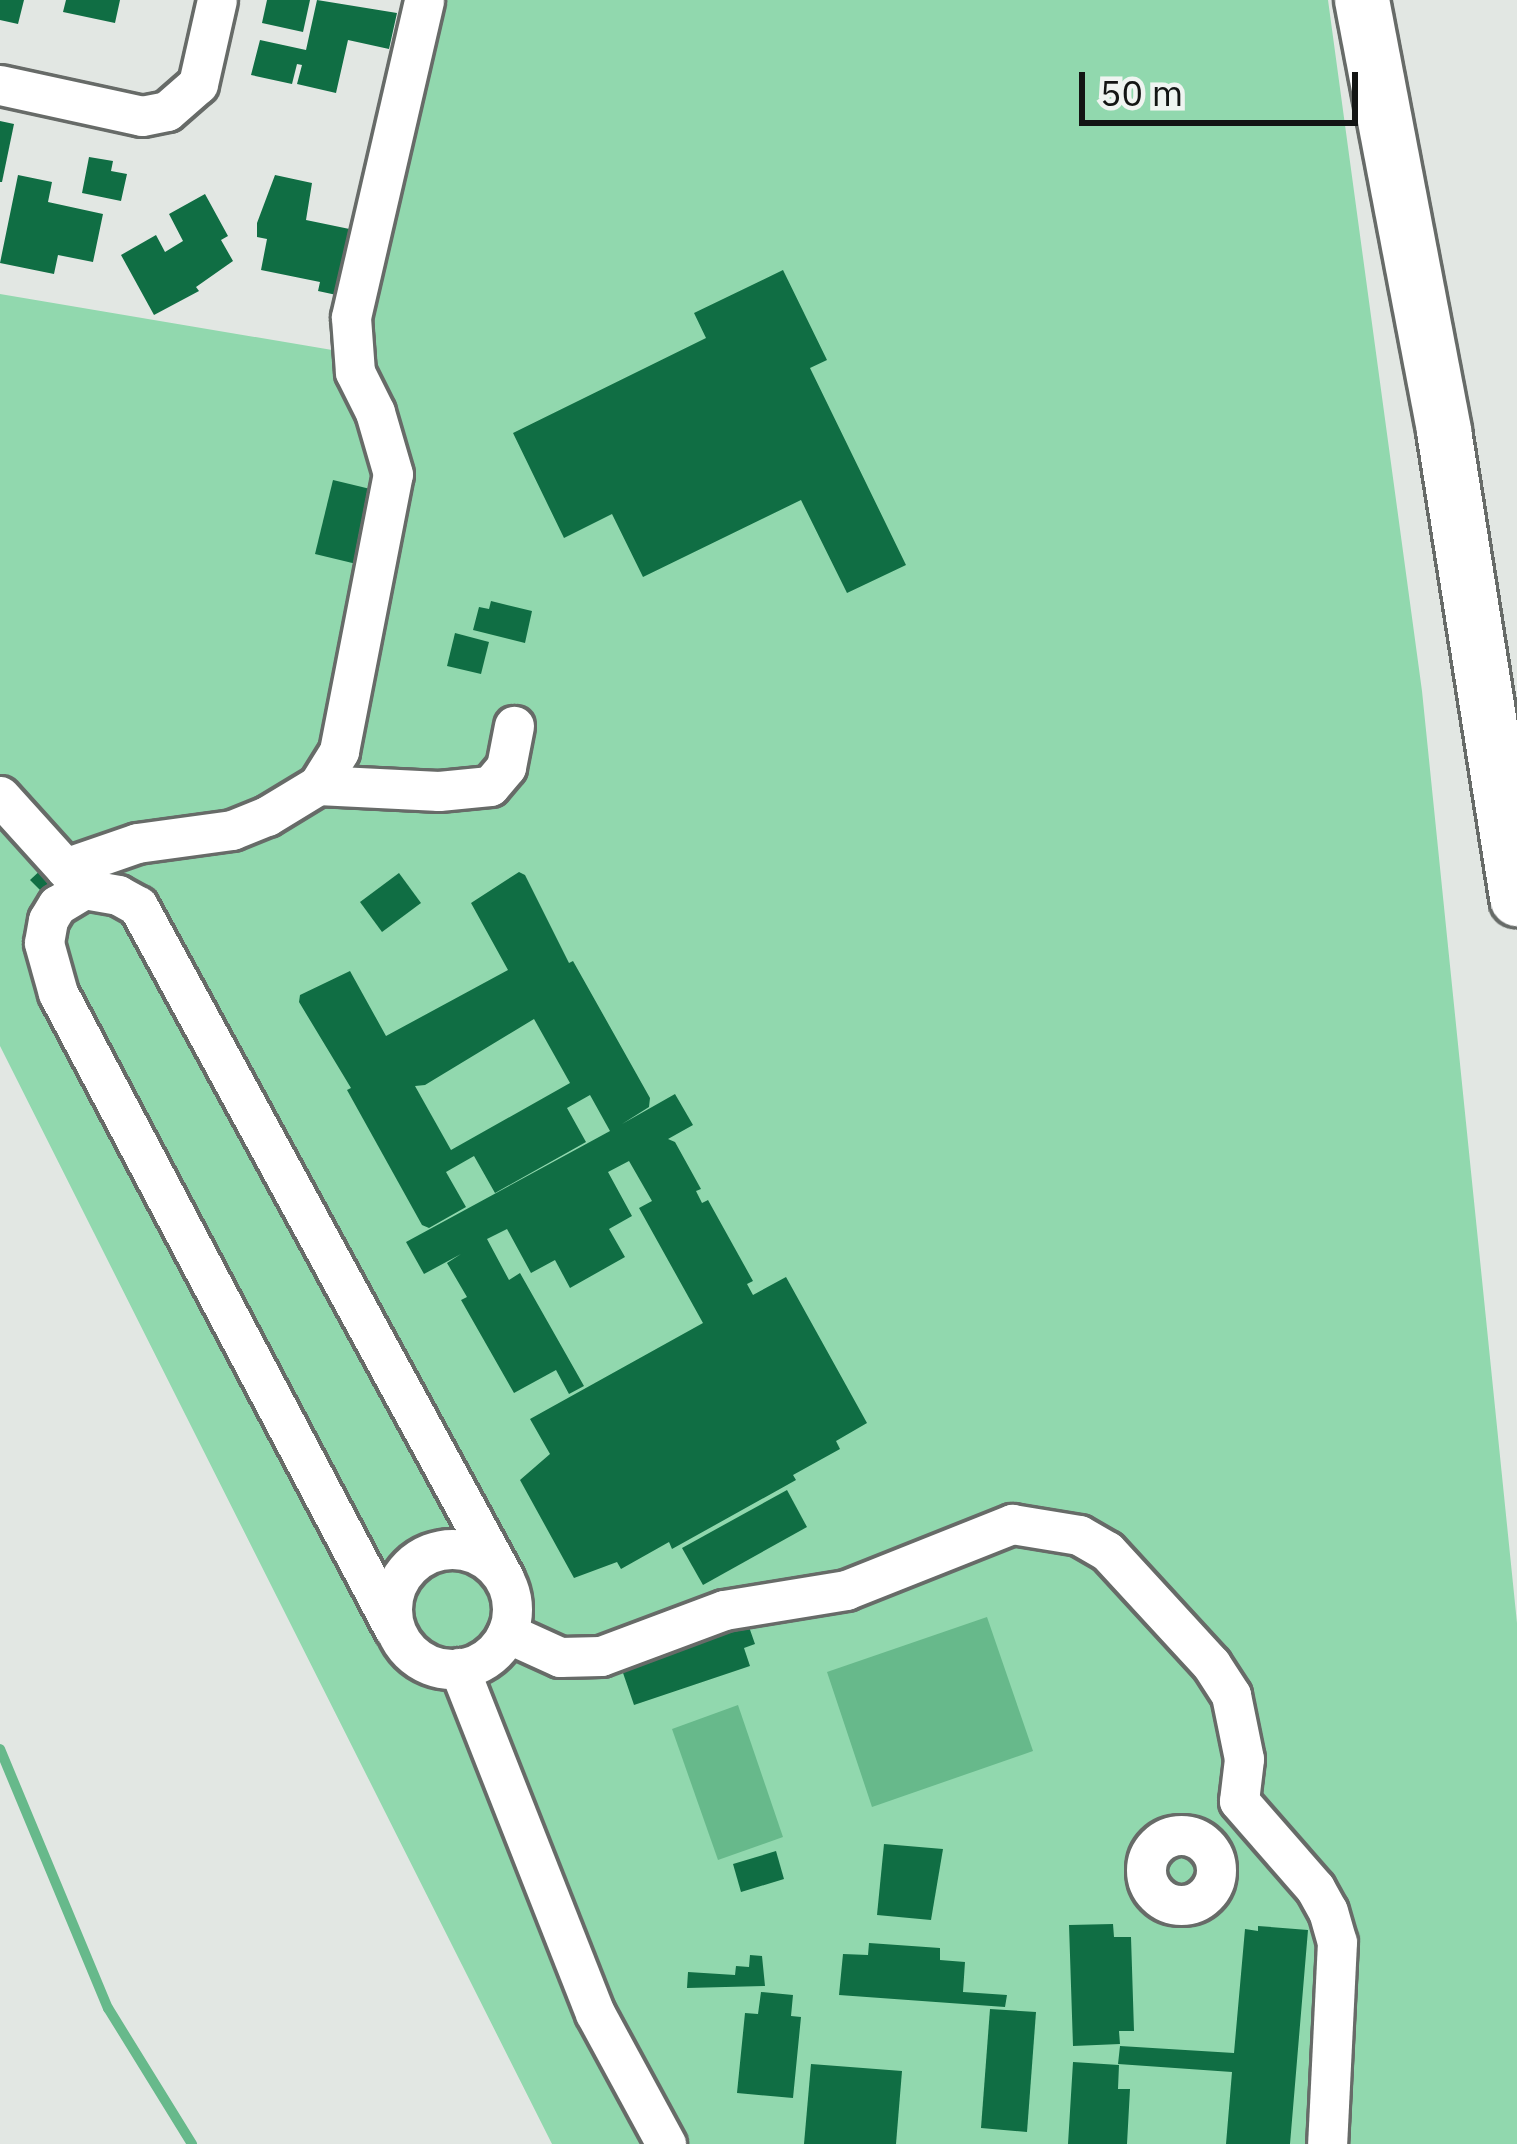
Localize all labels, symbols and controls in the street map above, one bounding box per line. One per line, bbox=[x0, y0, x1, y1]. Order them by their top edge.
scale bar bbox=[1085, 48, 1364, 122]
text: 50 m bbox=[1100, 69, 1183, 116]

